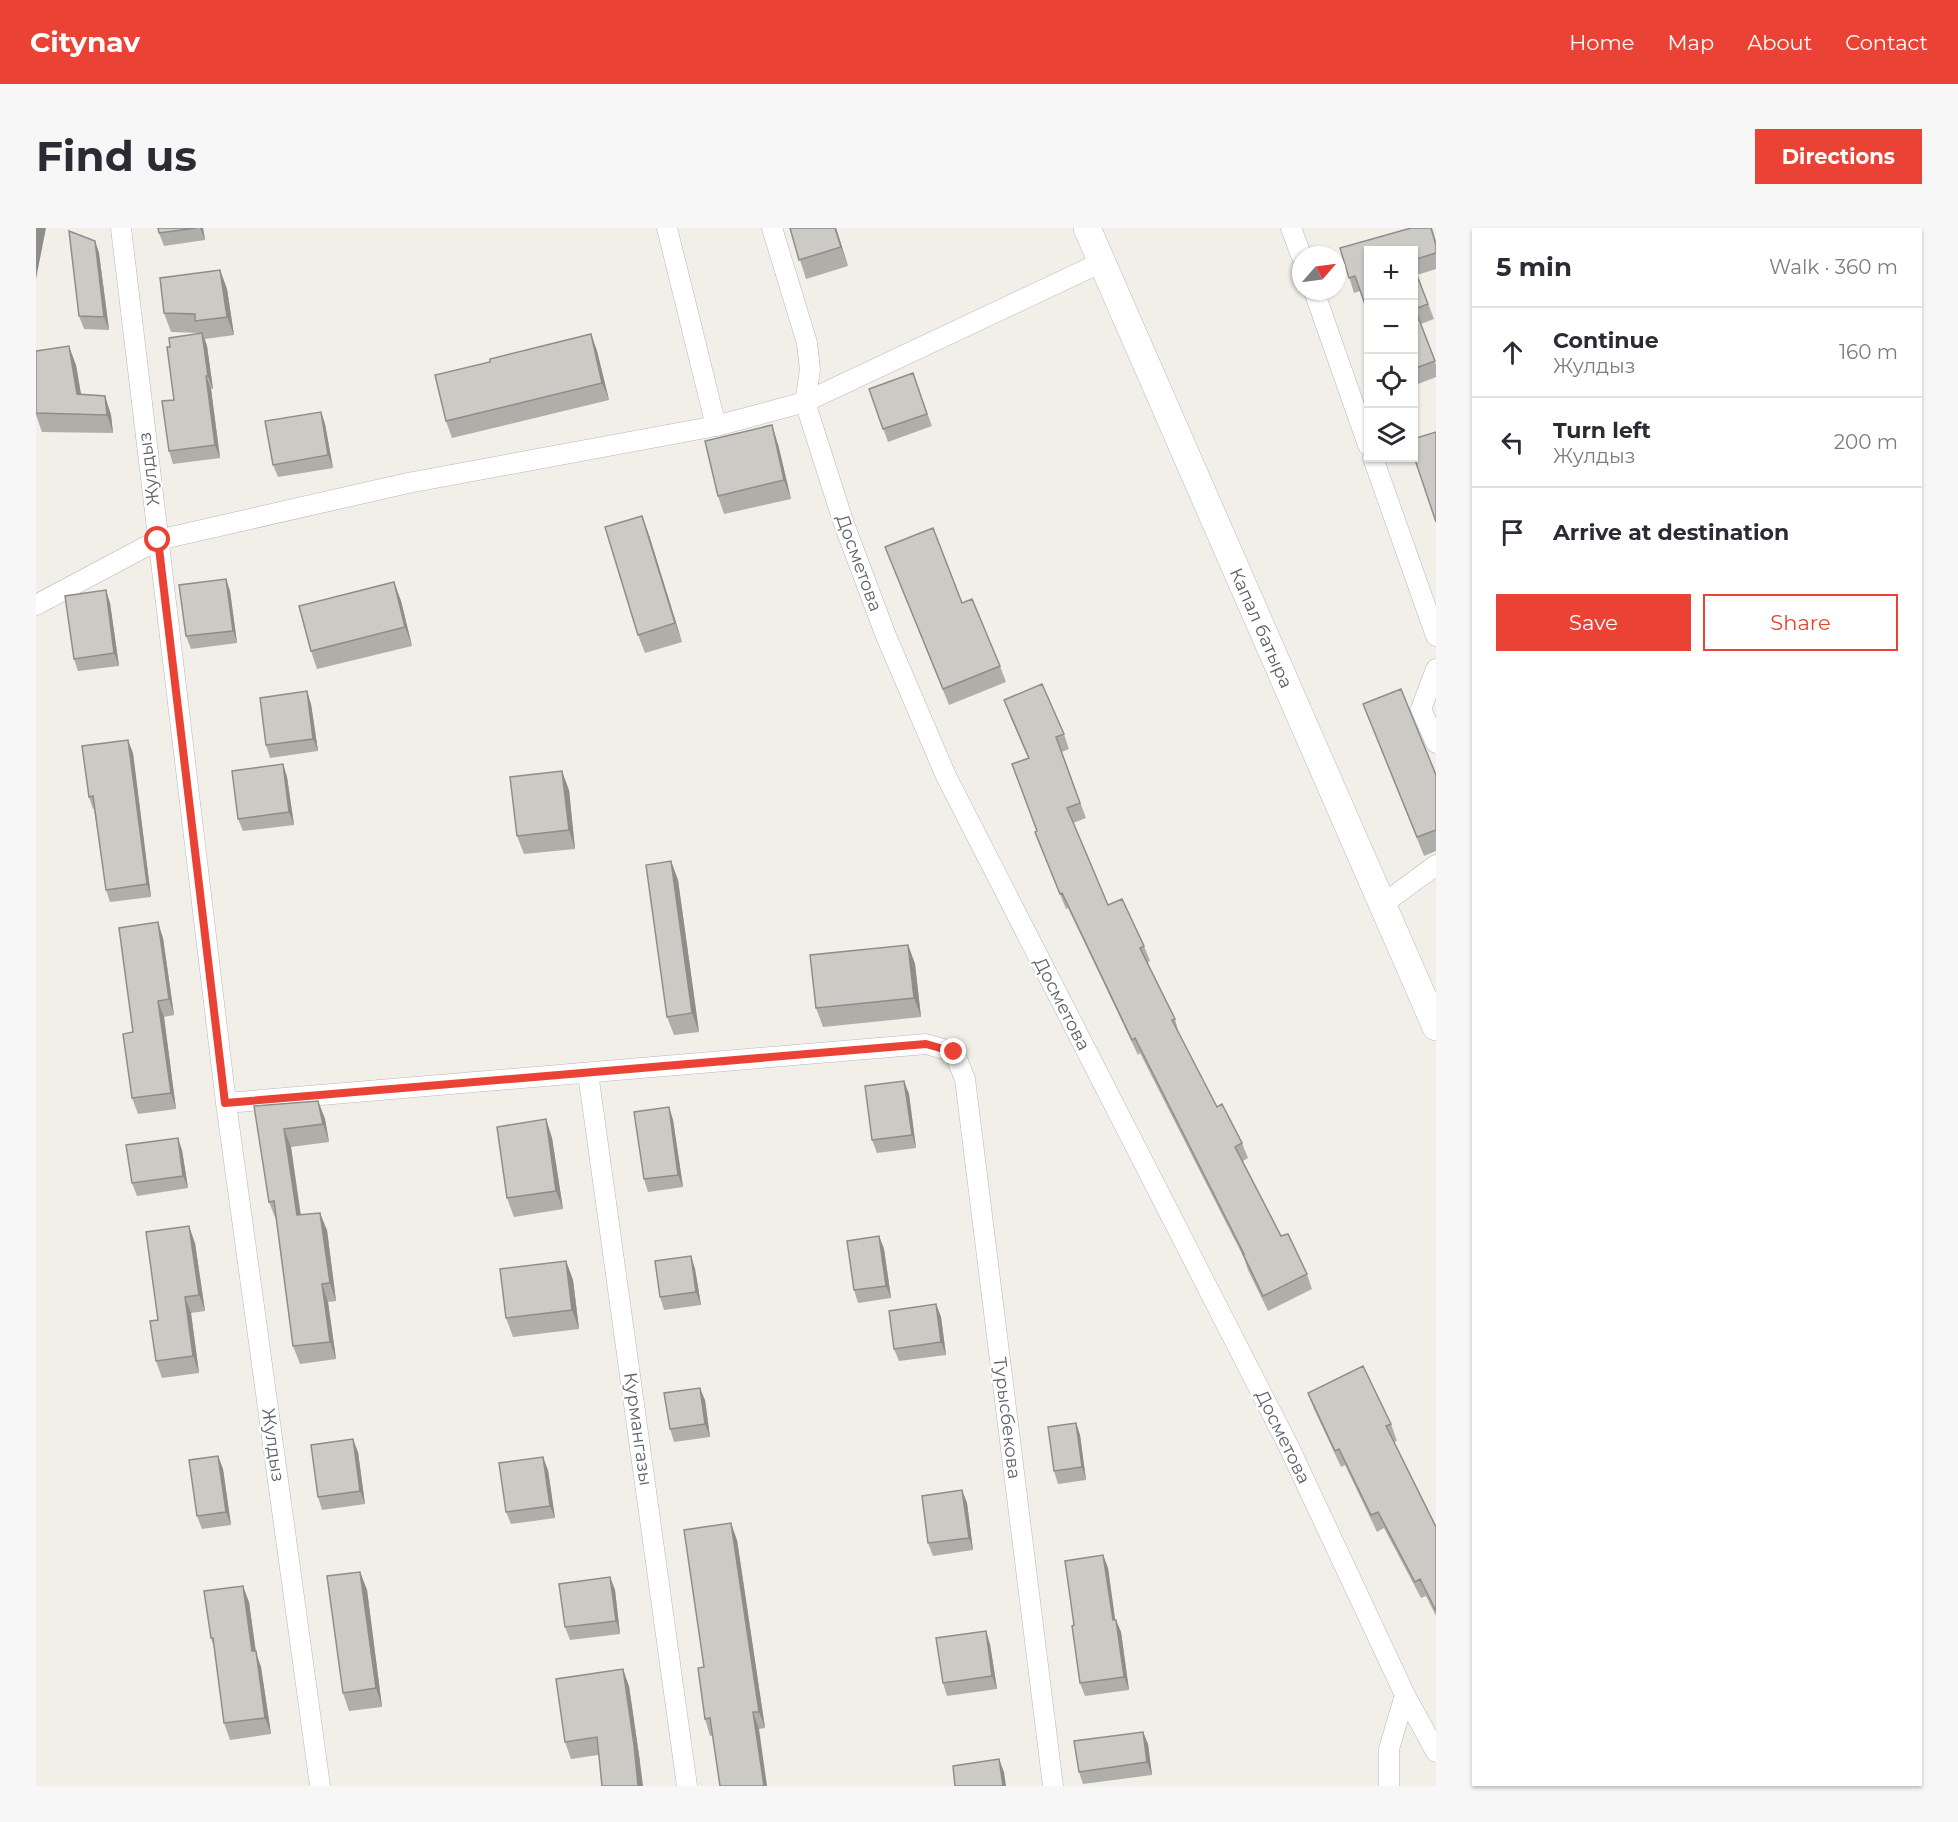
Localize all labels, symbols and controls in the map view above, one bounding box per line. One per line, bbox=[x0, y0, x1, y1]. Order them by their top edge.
text: Citynav bbox=[30, 25, 140, 59]
text: Home bbox=[1569, 30, 1634, 55]
text: Map bbox=[1667, 30, 1714, 55]
text: About bbox=[1747, 30, 1812, 55]
text: Contact bbox=[1845, 30, 1928, 55]
button: Directions bbox=[1755, 129, 1922, 184]
text: Find us bbox=[36, 130, 197, 182]
north arrow bbox=[1292, 246, 1346, 300]
map controls bbox=[1364, 246, 1418, 462]
button: + bbox=[1364, 246, 1418, 300]
text: 5 min bbox=[1496, 251, 1572, 283]
text: Walk · 360 m bbox=[1769, 255, 1898, 279]
button: − bbox=[1364, 300, 1418, 354]
text: Continue bbox=[1553, 327, 1659, 354]
icon: ahead bbox=[1496, 336, 1529, 369]
text: 160 m bbox=[1839, 340, 1898, 364]
button: locate bbox=[1364, 354, 1418, 408]
text: Жулдыз bbox=[1553, 354, 1635, 378]
button: layers bbox=[1364, 408, 1418, 462]
text: Turn left bbox=[1553, 417, 1651, 444]
icon: left bbox=[1496, 426, 1529, 459]
text: 200 m bbox=[1834, 430, 1898, 454]
street label: Жулдыз bbox=[134, 431, 164, 507]
text: Жулдыз bbox=[1553, 444, 1635, 468]
street label: Досметова bbox=[831, 512, 887, 614]
icon: arrive bbox=[1496, 516, 1529, 549]
text: Arrive at destination bbox=[1553, 519, 1789, 546]
route start bbox=[144, 526, 170, 552]
street label: Капал батыра bbox=[1225, 564, 1297, 692]
button: Save bbox=[1496, 594, 1691, 651]
button: Share bbox=[1703, 594, 1898, 651]
street label: Досметова bbox=[1029, 954, 1095, 1054]
route end bbox=[940, 1038, 966, 1064]
street label: Турысбекова bbox=[989, 1356, 1025, 1480]
street label: Курмангазы bbox=[619, 1371, 657, 1487]
street label: Досметова bbox=[1251, 1387, 1315, 1487]
street label: Жулдыз bbox=[257, 1407, 289, 1483]

